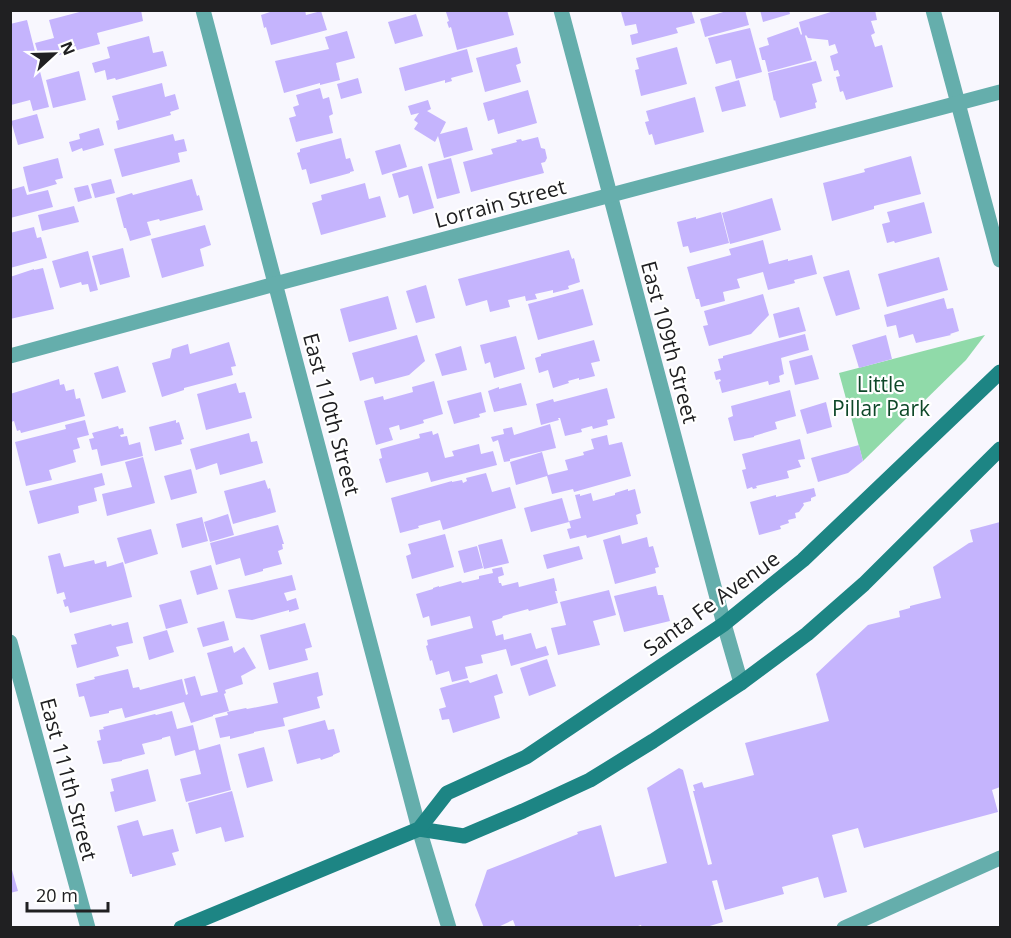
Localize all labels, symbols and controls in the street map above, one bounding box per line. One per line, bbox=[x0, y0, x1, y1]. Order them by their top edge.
north arrow bbox=[24, 24, 84, 84]
text: N bbox=[55, 38, 81, 59]
street label: Lorrain Street bbox=[431, 172, 569, 234]
street label: East 109th Street bbox=[635, 258, 705, 426]
street label: East 110th Street bbox=[297, 330, 367, 498]
park label: Little Pillar Park bbox=[832, 370, 930, 422]
street label: Santa Fe Avenue bbox=[637, 544, 785, 662]
street label: East 111th Street bbox=[34, 695, 104, 863]
scale bar bbox=[27, 875, 108, 913]
text: 20 m bbox=[36, 883, 78, 907]

